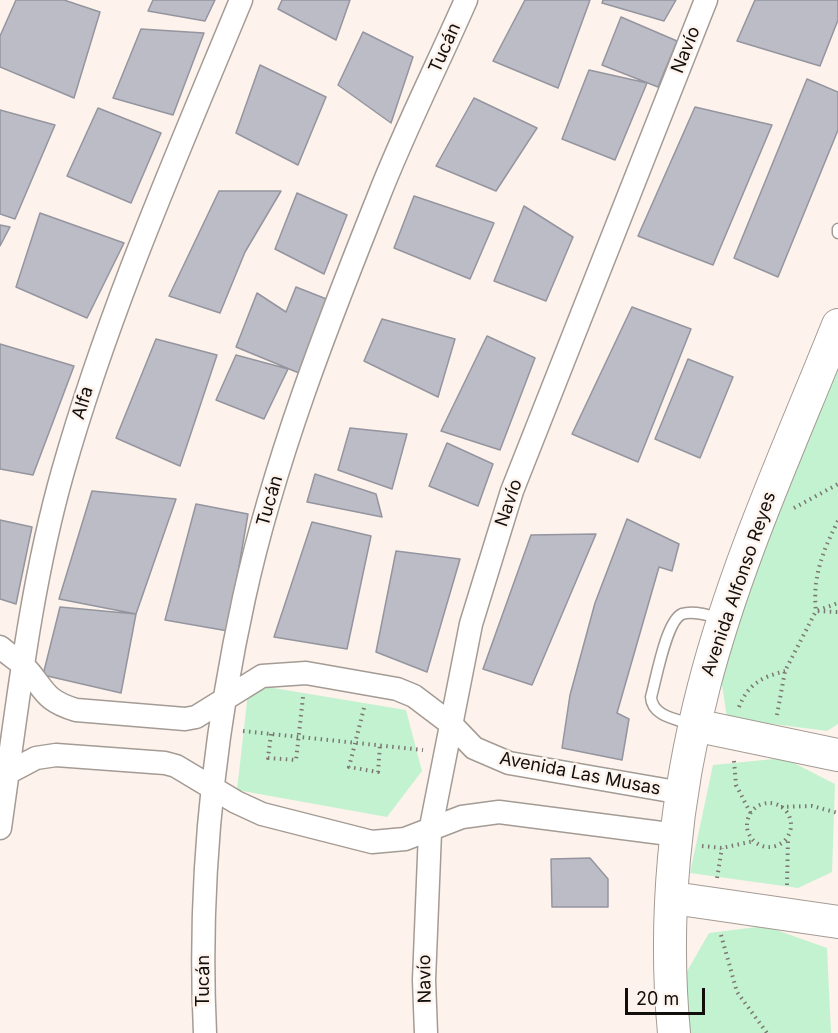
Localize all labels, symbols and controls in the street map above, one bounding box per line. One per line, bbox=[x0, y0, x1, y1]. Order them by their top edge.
street label: Tucán bbox=[425, 20, 465, 76]
street label: Navío bbox=[667, 23, 705, 77]
street label: Alfa bbox=[68, 384, 98, 422]
street label: Tucán bbox=[252, 473, 288, 529]
street label: Navío bbox=[491, 476, 527, 530]
street label: Avenida Alfonso Reyes bbox=[697, 489, 781, 679]
street label: Avenida Las Musas bbox=[498, 748, 662, 800]
street label: Navío bbox=[414, 954, 436, 1004]
street label: Tucán bbox=[193, 955, 215, 1007]
scale bar bbox=[628, 976, 708, 1014]
text: 20 m bbox=[636, 988, 679, 1009]

